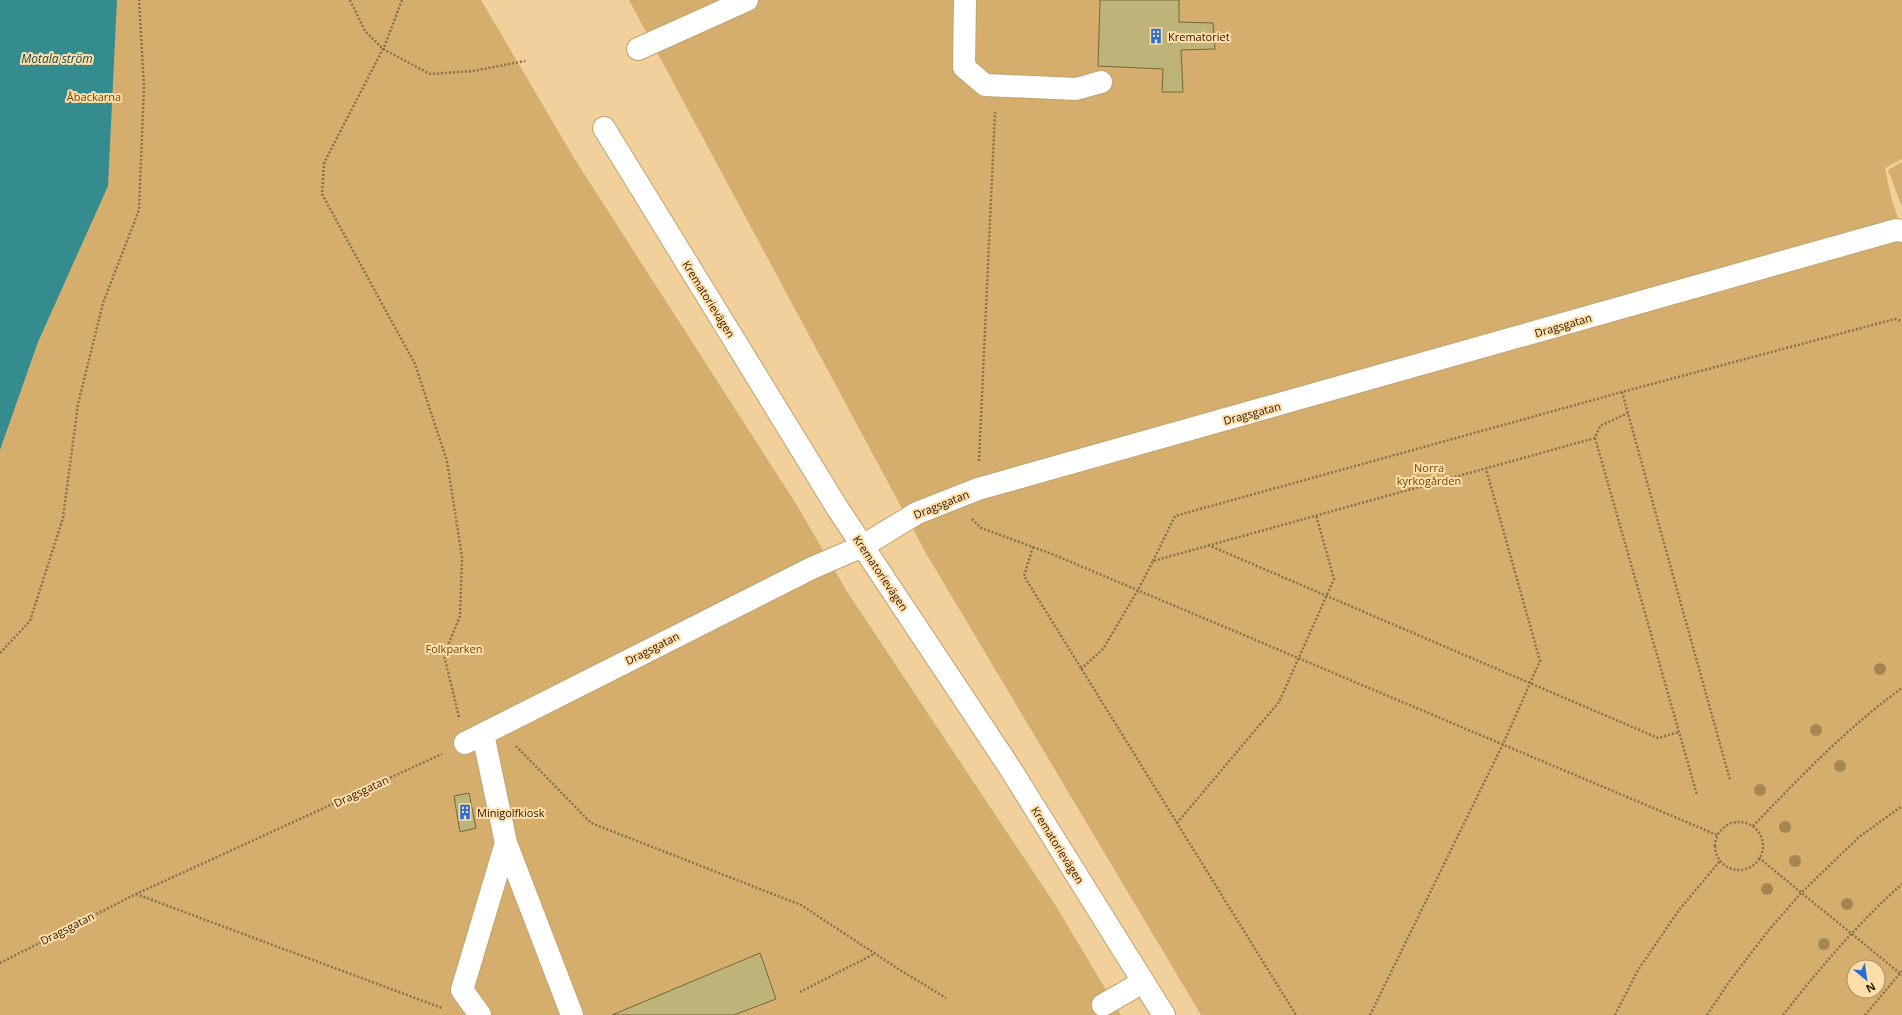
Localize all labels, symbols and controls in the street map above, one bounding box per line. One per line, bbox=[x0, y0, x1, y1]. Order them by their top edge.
building icon: Krematoriet bbox=[1147, 27, 1165, 45]
place label: Krematoriet bbox=[1168, 29, 1230, 44]
water label: Motala ström bbox=[21, 50, 93, 67]
park label: Åbackarna bbox=[67, 89, 121, 104]
street label: Krematorievägen bbox=[679, 258, 739, 340]
street label: Dragsgatan bbox=[1533, 310, 1593, 340]
street label: Dragsgatan bbox=[1222, 398, 1282, 428]
park label: Norra kyrkogården bbox=[1397, 460, 1461, 488]
street label: Dragsgatan bbox=[911, 486, 971, 522]
street label: Krematorievägen bbox=[850, 532, 912, 614]
street label: Dragsgatan bbox=[622, 628, 682, 668]
park label: Folkparken bbox=[426, 641, 482, 656]
street label: Dragsgatan bbox=[331, 772, 391, 810]
building icon: Minigolfkiosk bbox=[456, 803, 474, 821]
street label: Krematorievägen bbox=[1028, 804, 1088, 886]
place label: Minigolfkiosk bbox=[477, 805, 545, 820]
street label: Dragsgatan bbox=[37, 908, 97, 948]
north arrow bbox=[1846, 959, 1886, 999]
text: N bbox=[1864, 979, 1879, 997]

